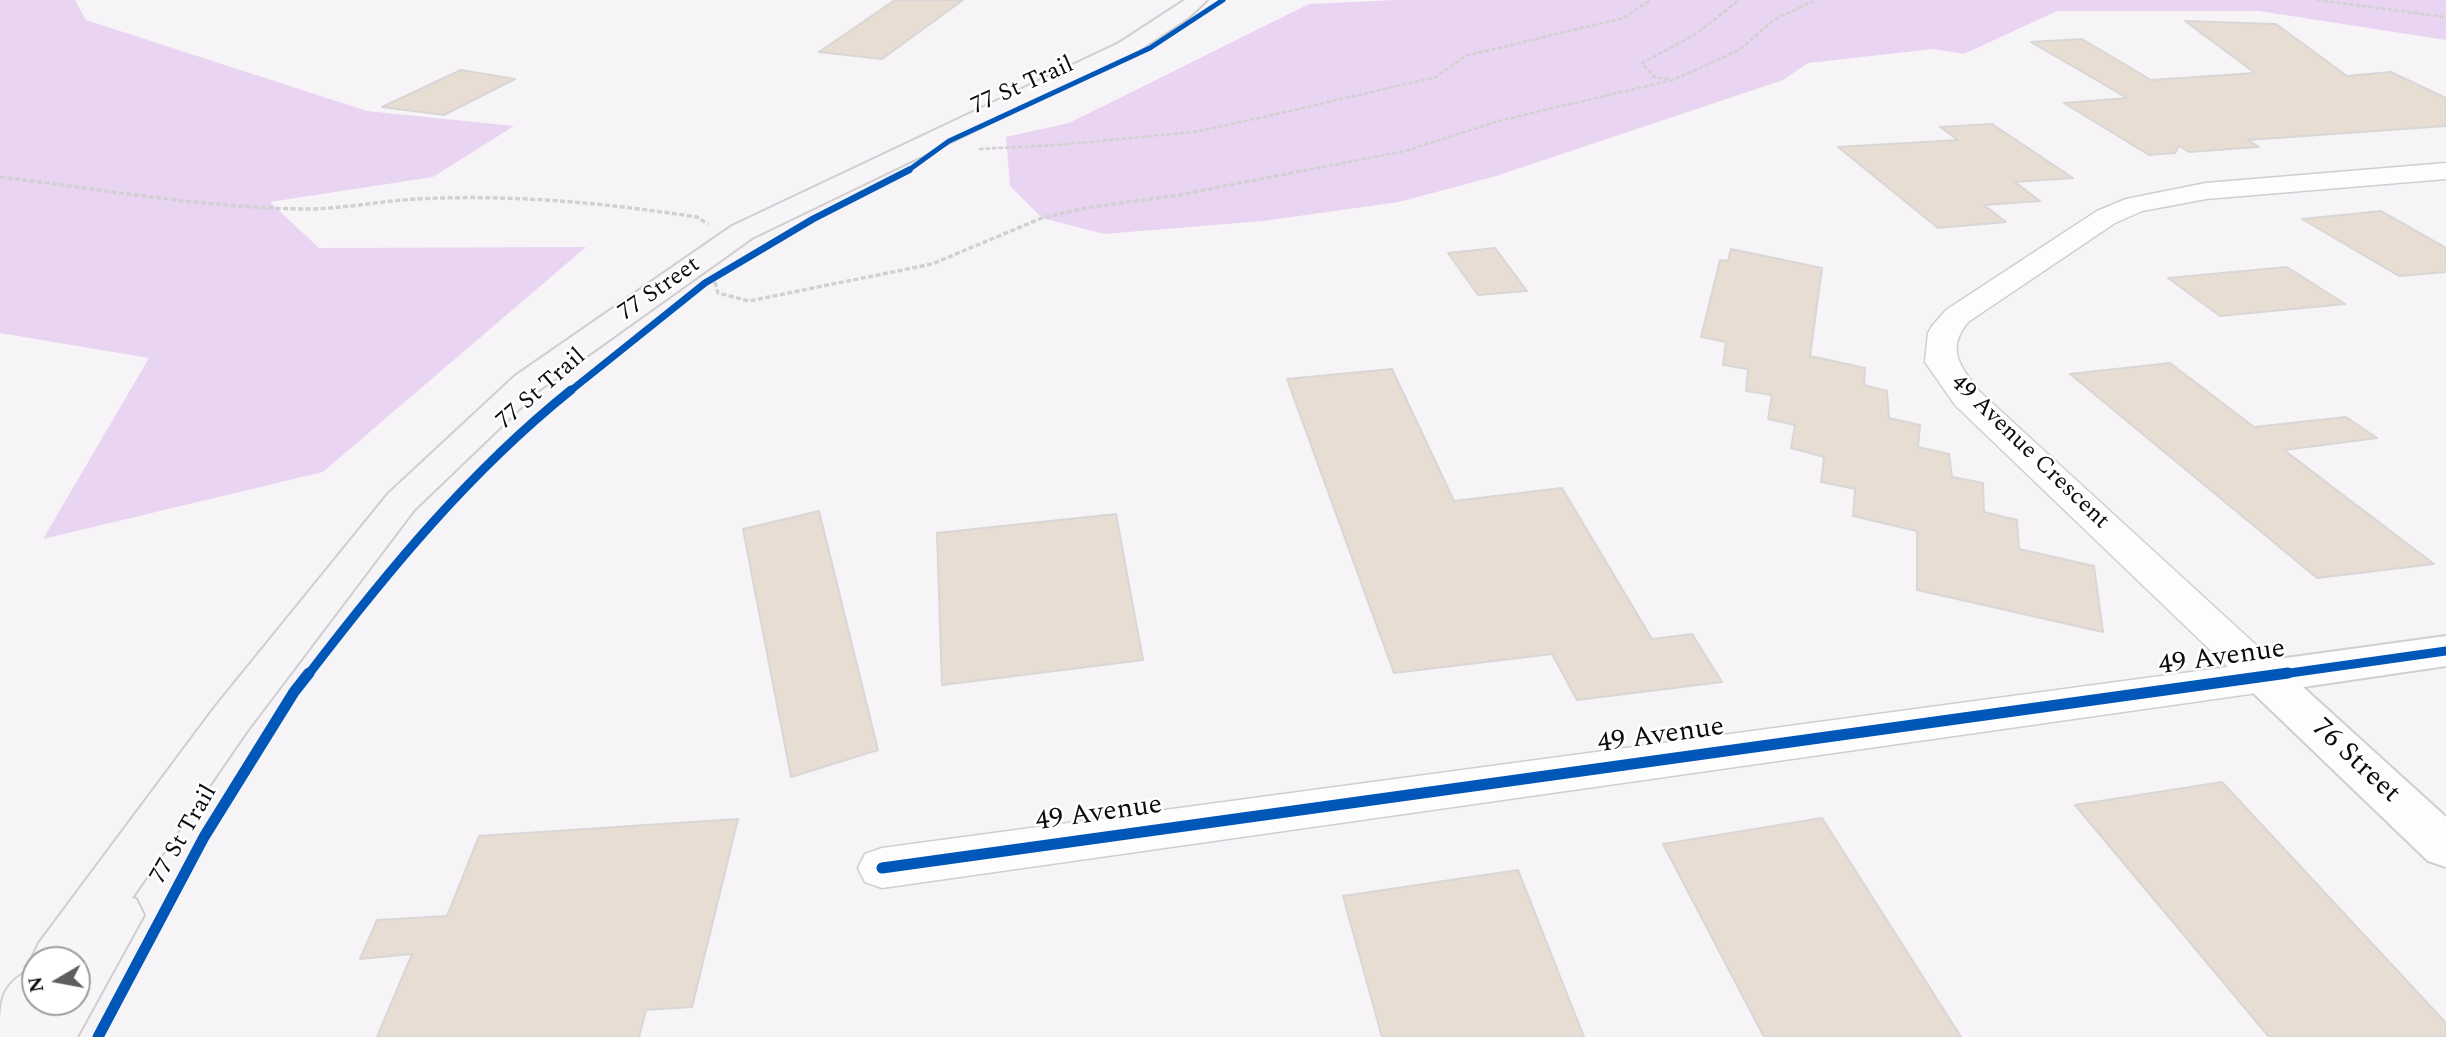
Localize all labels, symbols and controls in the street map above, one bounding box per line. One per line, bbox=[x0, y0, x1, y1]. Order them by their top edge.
street label: 77 St Trail bbox=[967, 52, 1079, 122]
street label: 77 Street bbox=[614, 252, 706, 328]
street label: 77 St Trail bbox=[491, 343, 593, 437]
street label: 49 Avenue Crescent bbox=[1944, 370, 2114, 536]
street label: 49 Avenue bbox=[2157, 633, 2287, 685]
street label: 49 Avenue bbox=[1596, 711, 1726, 763]
street label: 76 Street bbox=[2304, 713, 2406, 811]
street label: 77 St Trail bbox=[145, 781, 225, 889]
street label: 49 Avenue bbox=[1034, 789, 1164, 841]
north arrow bbox=[21, 946, 91, 1016]
text: N bbox=[21, 974, 52, 995]

